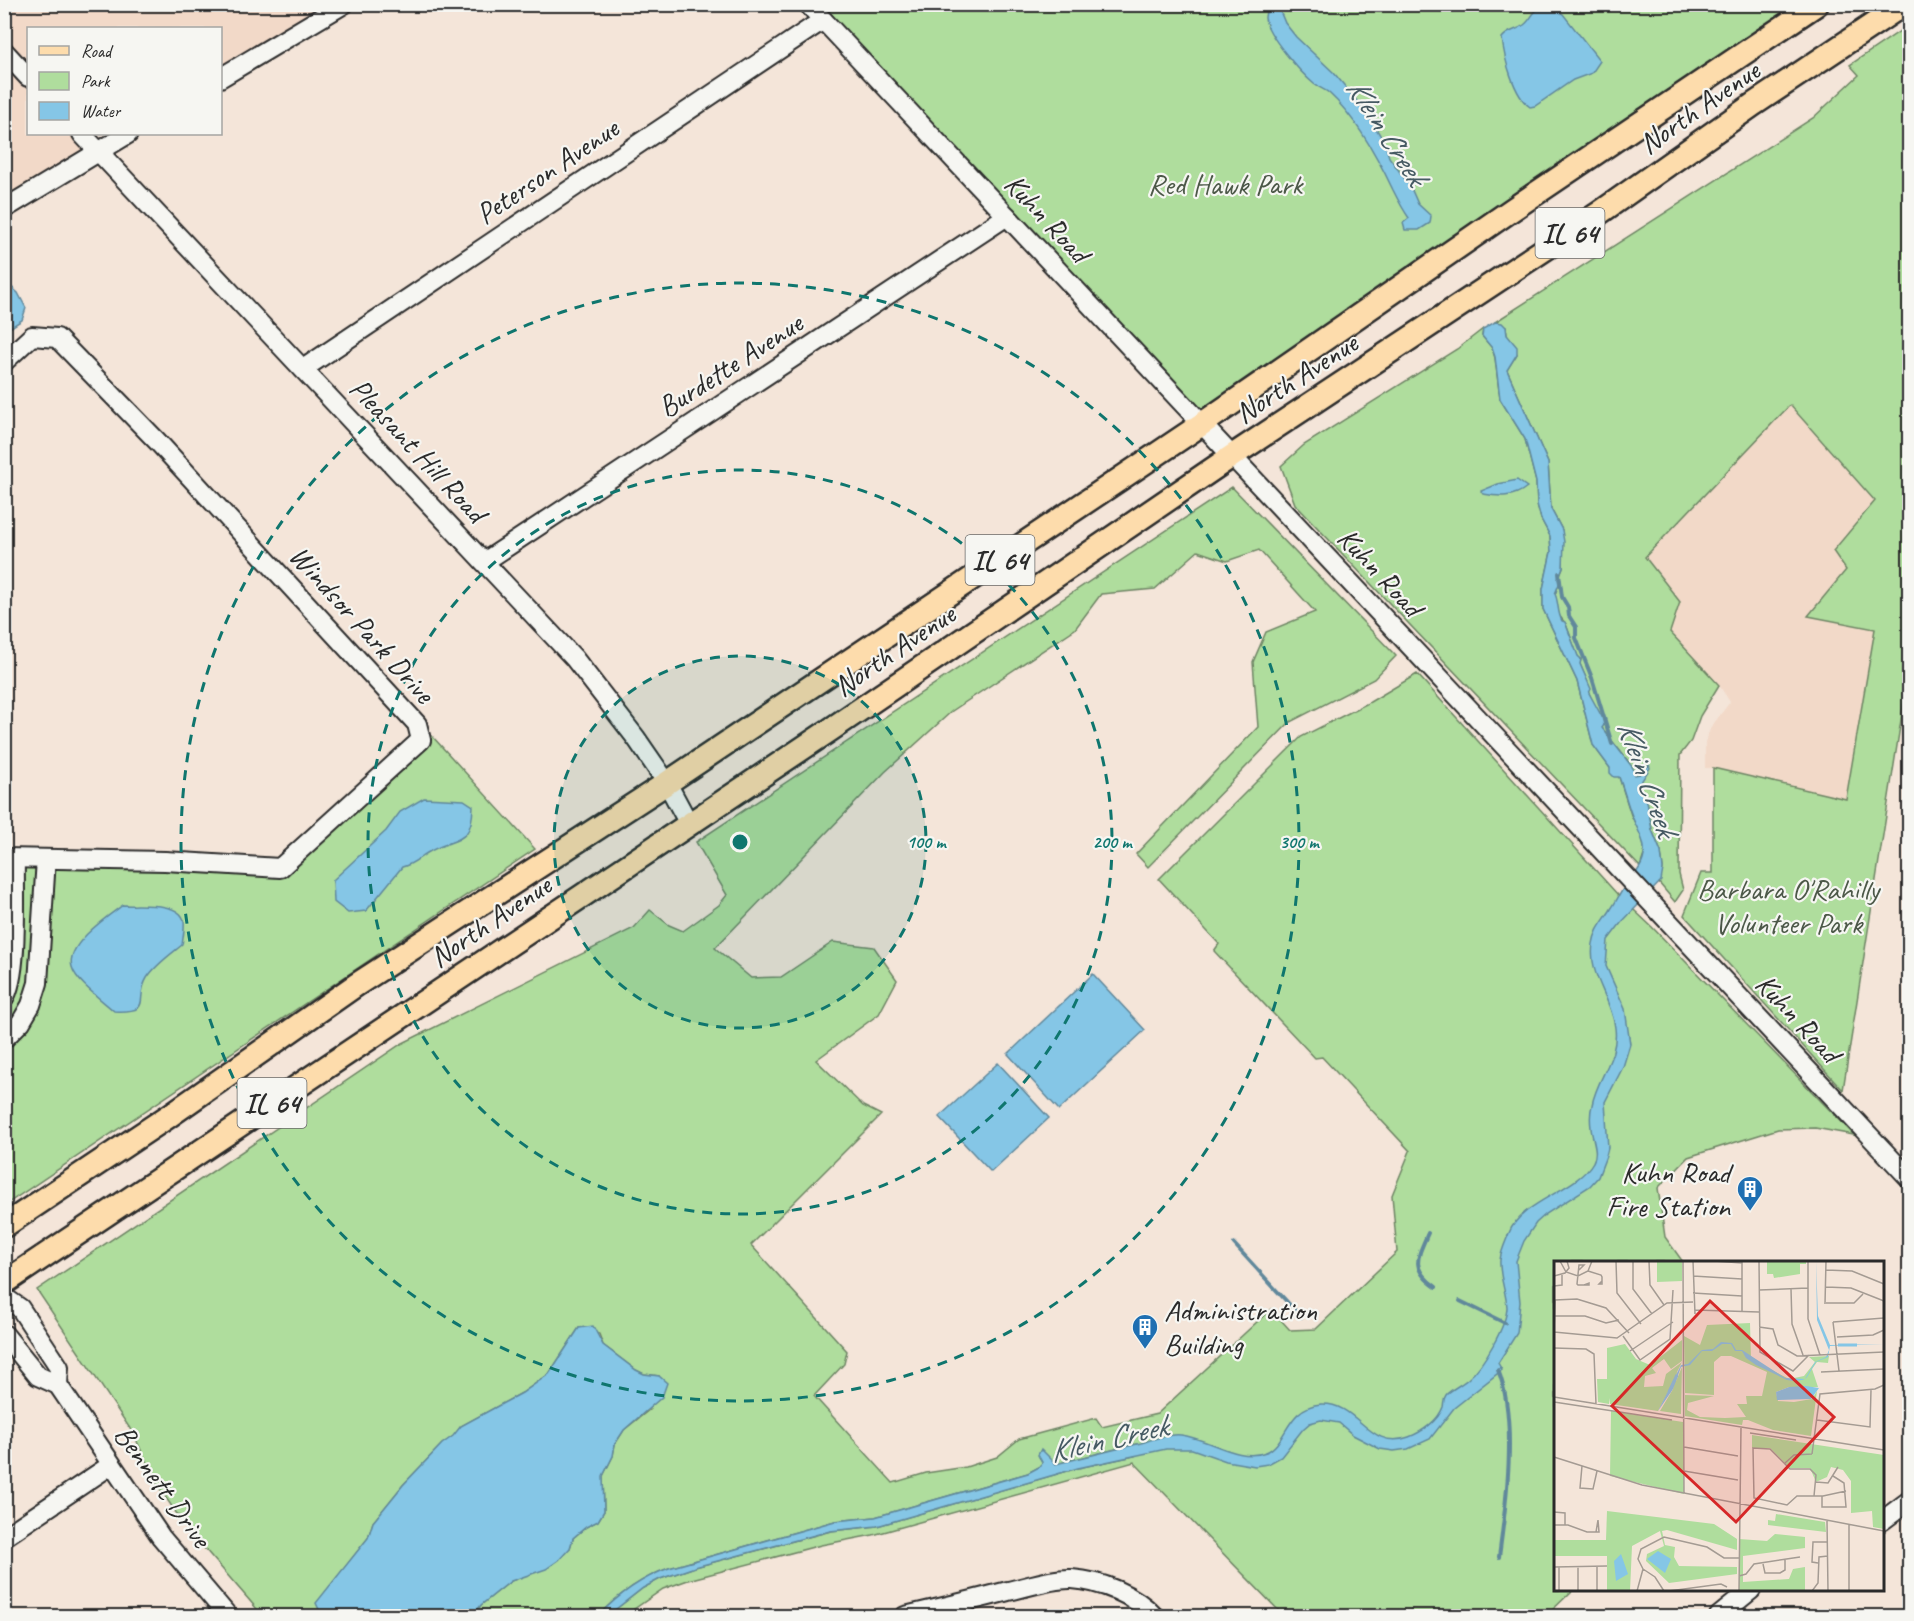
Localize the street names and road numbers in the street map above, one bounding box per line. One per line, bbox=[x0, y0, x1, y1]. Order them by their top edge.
street label: North Avenue bbox=[1631, 50, 1769, 162]
street label: Peterson Avenue bbox=[468, 108, 628, 233]
street label: Kuhn Road bbox=[996, 165, 1101, 274]
road number: IL 64 bbox=[1536, 208, 1604, 258]
street label: Burdette Avenue bbox=[650, 303, 811, 426]
street label: North Avenue bbox=[1227, 323, 1367, 432]
street label: Pleasant Hill Road bbox=[341, 370, 498, 533]
street label: Kuhn Road bbox=[1329, 519, 1434, 628]
road number: IL 64 bbox=[966, 535, 1034, 585]
street label: Windsor Park Drive bbox=[281, 537, 445, 713]
street label: North Avenue bbox=[826, 594, 964, 705]
street label: North Avenue bbox=[422, 865, 560, 976]
street label: Kuhn Road bbox=[1747, 965, 1852, 1074]
road number: IL 64 bbox=[238, 1078, 306, 1128]
street label: Bennett Drive bbox=[106, 1417, 222, 1557]

